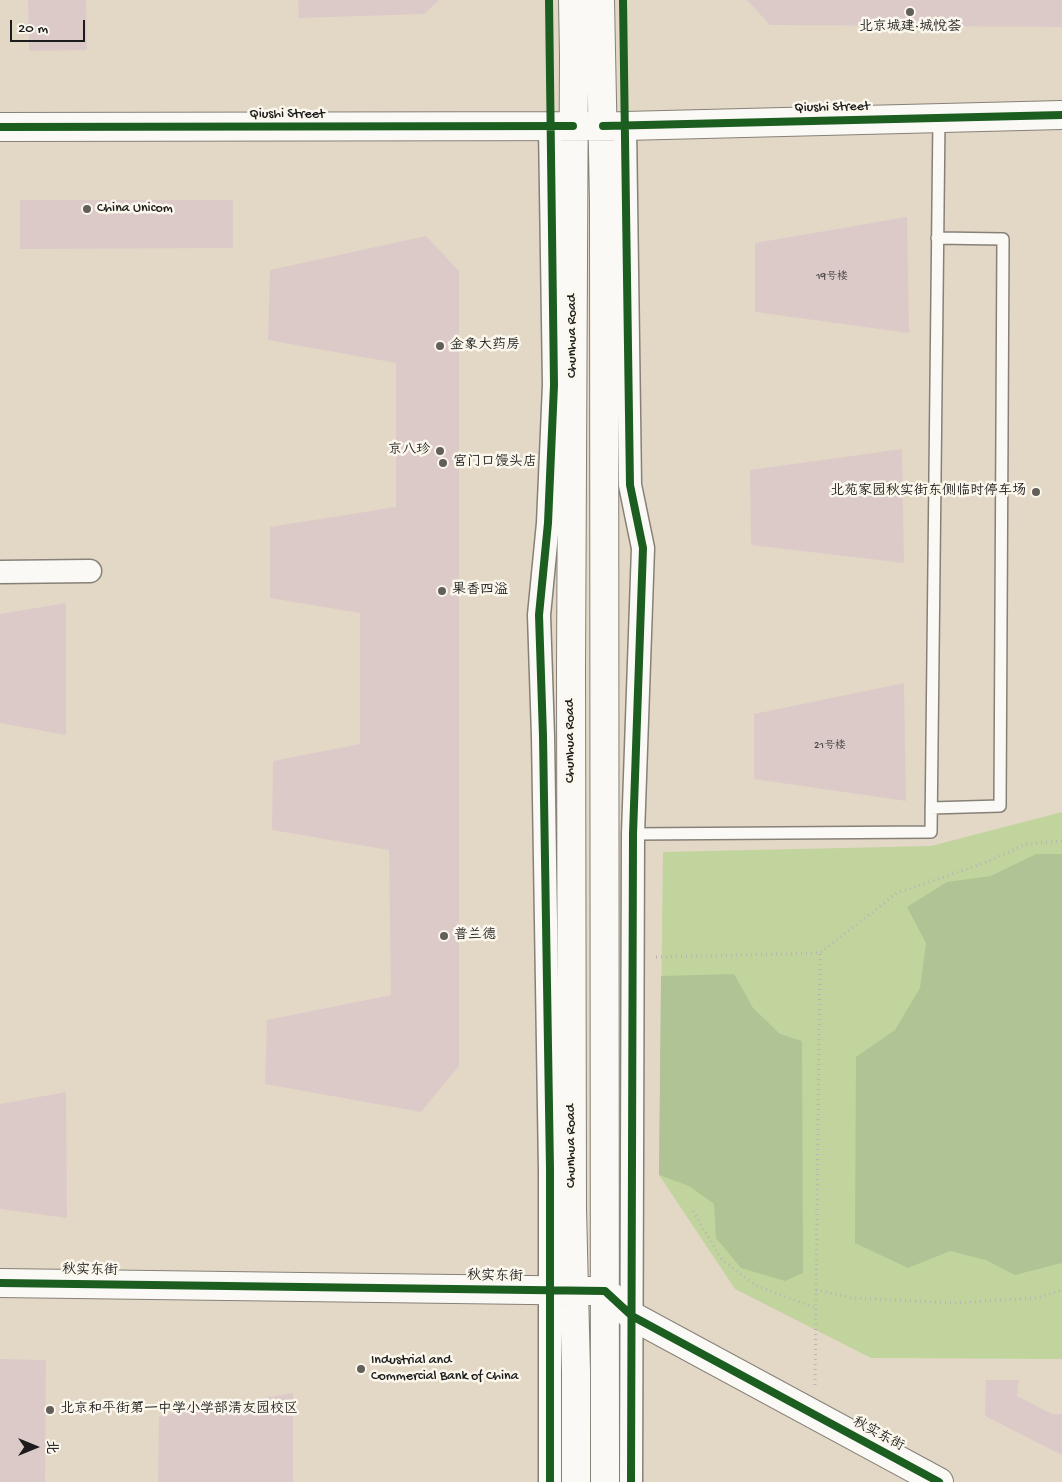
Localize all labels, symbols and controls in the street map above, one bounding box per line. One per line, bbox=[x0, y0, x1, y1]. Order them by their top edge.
marker: 北京城建·城悦荟 bbox=[904, 6, 916, 18]
scale bar bbox=[12, 10, 88, 42]
text: 20 m bbox=[18, 20, 48, 38]
place label: 北京城建·城悦荟 bbox=[859, 20, 961, 36]
street label: Qiushi Street bbox=[794, 99, 870, 117]
street label: Qiushi Street bbox=[249, 107, 325, 123]
place label: China Unicom bbox=[97, 201, 173, 217]
marker: China Unicom bbox=[81, 203, 93, 215]
house number: 19号楼 bbox=[816, 270, 848, 284]
street label: Chunhua Road bbox=[565, 294, 581, 378]
place label: 金象大药房 bbox=[450, 338, 520, 354]
marker: 金象大药房 bbox=[434, 340, 446, 352]
place label: 京八珍 bbox=[388, 443, 430, 459]
marker: 京八珍 bbox=[434, 445, 446, 457]
place label: 宫门口馒头店 bbox=[453, 455, 537, 471]
marker: 宫门口馒头店 bbox=[437, 457, 449, 469]
place label: 北苑家园秋实街东侧临时停车场 bbox=[830, 484, 1026, 500]
marker: 北苑家园秋实街东侧临时停车场 bbox=[1030, 486, 1042, 498]
place label: 果香四溢 bbox=[452, 583, 508, 599]
marker: 果香四溢 bbox=[436, 585, 448, 597]
street label: Chunhua Road bbox=[563, 699, 579, 783]
house number: 21号楼 bbox=[814, 739, 846, 753]
place label: 普兰德 bbox=[454, 928, 496, 944]
marker: 普兰德 bbox=[438, 930, 450, 942]
street label: Chunhua Road bbox=[564, 1104, 580, 1188]
street label: 秋实东街 bbox=[62, 1262, 118, 1280]
street label: 秋实东街 bbox=[467, 1268, 523, 1286]
place label: Industrial and Commercial Bank of China bbox=[371, 1353, 518, 1385]
marker: Industrial and Commercial Bank of China bbox=[355, 1363, 367, 1375]
place label: 北京和平街第一中学小学部清友园校区 bbox=[60, 1402, 298, 1418]
marker: 北京和平街第一中学小学部清友园校区 bbox=[44, 1404, 56, 1416]
street label: 秋实东街 bbox=[849, 1414, 907, 1456]
north arrow bbox=[10, 1422, 60, 1472]
text: 北 bbox=[42, 1440, 59, 1454]

